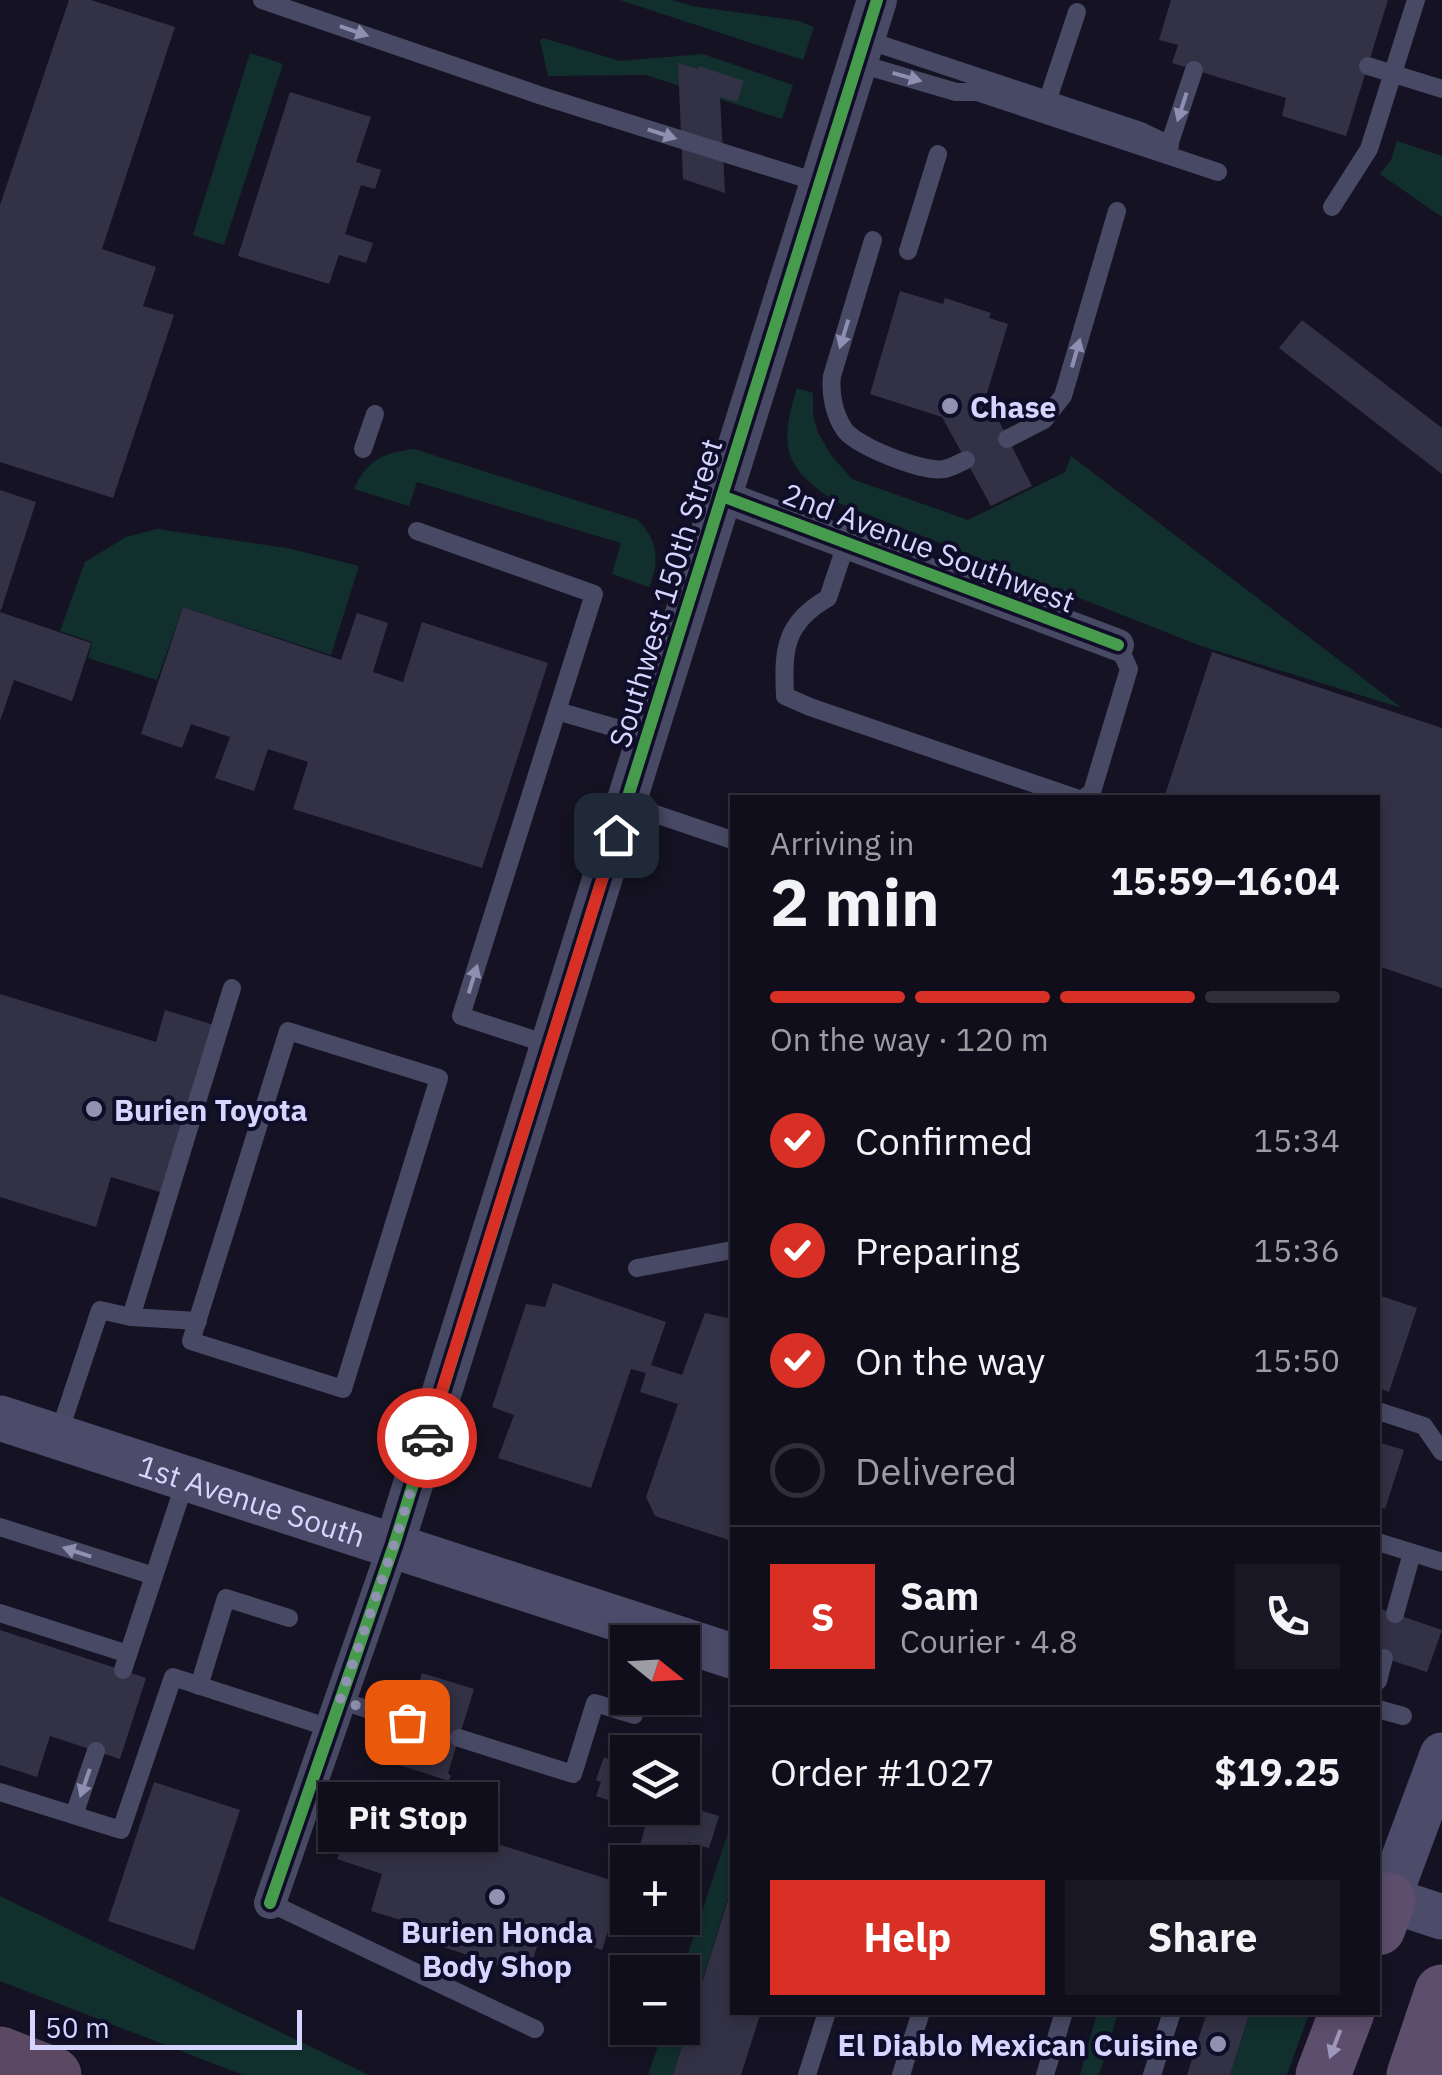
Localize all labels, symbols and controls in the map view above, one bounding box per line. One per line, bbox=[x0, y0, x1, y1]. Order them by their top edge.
one-way arrow bbox=[339, 25, 369, 40]
one-way arrow bbox=[892, 70, 922, 85]
one-way arrow bbox=[1173, 93, 1188, 123]
one-way arrow bbox=[648, 127, 678, 142]
one-way arrow bbox=[836, 319, 851, 349]
one-way arrow bbox=[1069, 337, 1084, 367]
place label: Chase bbox=[970, 387, 1056, 426]
marker: Chase bbox=[939, 395, 961, 417]
street label: Southwest 150th Street bbox=[599, 434, 731, 752]
street label: 2nd Avenue Southwest bbox=[777, 473, 1081, 621]
pin bbox=[574, 793, 659, 878]
icon: home bbox=[589, 808, 644, 863]
text: Arriving in bbox=[770, 822, 915, 864]
text: 15:59–16:04 bbox=[1110, 856, 1340, 905]
text: 2 min bbox=[770, 859, 940, 944]
one-way arrow bbox=[466, 963, 481, 994]
text: On the way · 120 m bbox=[770, 1018, 1049, 1060]
place label: Burien Toyota bbox=[114, 1090, 308, 1129]
marker: Burien Toyota bbox=[83, 1098, 105, 1120]
icon: check bbox=[770, 1113, 825, 1168]
text: Confirmed bbox=[855, 1116, 1033, 1165]
text: 15:34 bbox=[1254, 1119, 1340, 1161]
icon: check bbox=[770, 1223, 825, 1278]
text: Preparing bbox=[855, 1226, 1020, 1275]
text: 15:36 bbox=[1254, 1229, 1340, 1271]
icon: check bbox=[770, 1333, 825, 1388]
text: On the way bbox=[855, 1336, 1045, 1385]
text: 15:50 bbox=[1254, 1339, 1340, 1381]
courier bbox=[377, 1388, 477, 1488]
icon: car bbox=[400, 1411, 455, 1466]
street label: 1st Avenue South bbox=[134, 1445, 370, 1555]
text: Delivered bbox=[855, 1446, 1017, 1495]
one-way arrow bbox=[62, 1543, 92, 1558]
button: phone bbox=[1235, 1564, 1340, 1669]
text: Sam bbox=[900, 1571, 979, 1620]
text: S bbox=[811, 1592, 834, 1641]
text: Courier · 4.8 bbox=[900, 1620, 1078, 1662]
north arrow bbox=[610, 1625, 700, 1715]
map controls bbox=[610, 1625, 700, 2045]
pin bbox=[365, 1680, 450, 1765]
icon: bag bbox=[380, 1695, 435, 1750]
button: layers bbox=[610, 1735, 700, 1825]
text: Order #1027 bbox=[770, 1747, 995, 1796]
text: $19.25 bbox=[1214, 1747, 1340, 1796]
one-way arrow bbox=[77, 1768, 92, 1798]
callout: Pit Stop bbox=[317, 1782, 497, 1852]
text: Pit Stop bbox=[348, 1796, 468, 1838]
button: + bbox=[610, 1845, 700, 1935]
button: Help bbox=[770, 1880, 1045, 1995]
button: Share bbox=[1065, 1880, 1340, 1995]
marker: Burien Honda Body Shop bbox=[486, 1886, 508, 1908]
place label: Burien Honda Body Shop bbox=[401, 1912, 593, 1985]
button: − bbox=[610, 1955, 700, 2045]
scale bar bbox=[30, 2005, 302, 2050]
text: 50 m bbox=[45, 2009, 110, 2046]
place label: El Diablo Mexican Cuisine bbox=[837, 2025, 1198, 2064]
one-way arrow bbox=[1327, 2029, 1342, 2059]
marker: El Diablo Mexican Cuisine bbox=[1207, 2033, 1229, 2055]

